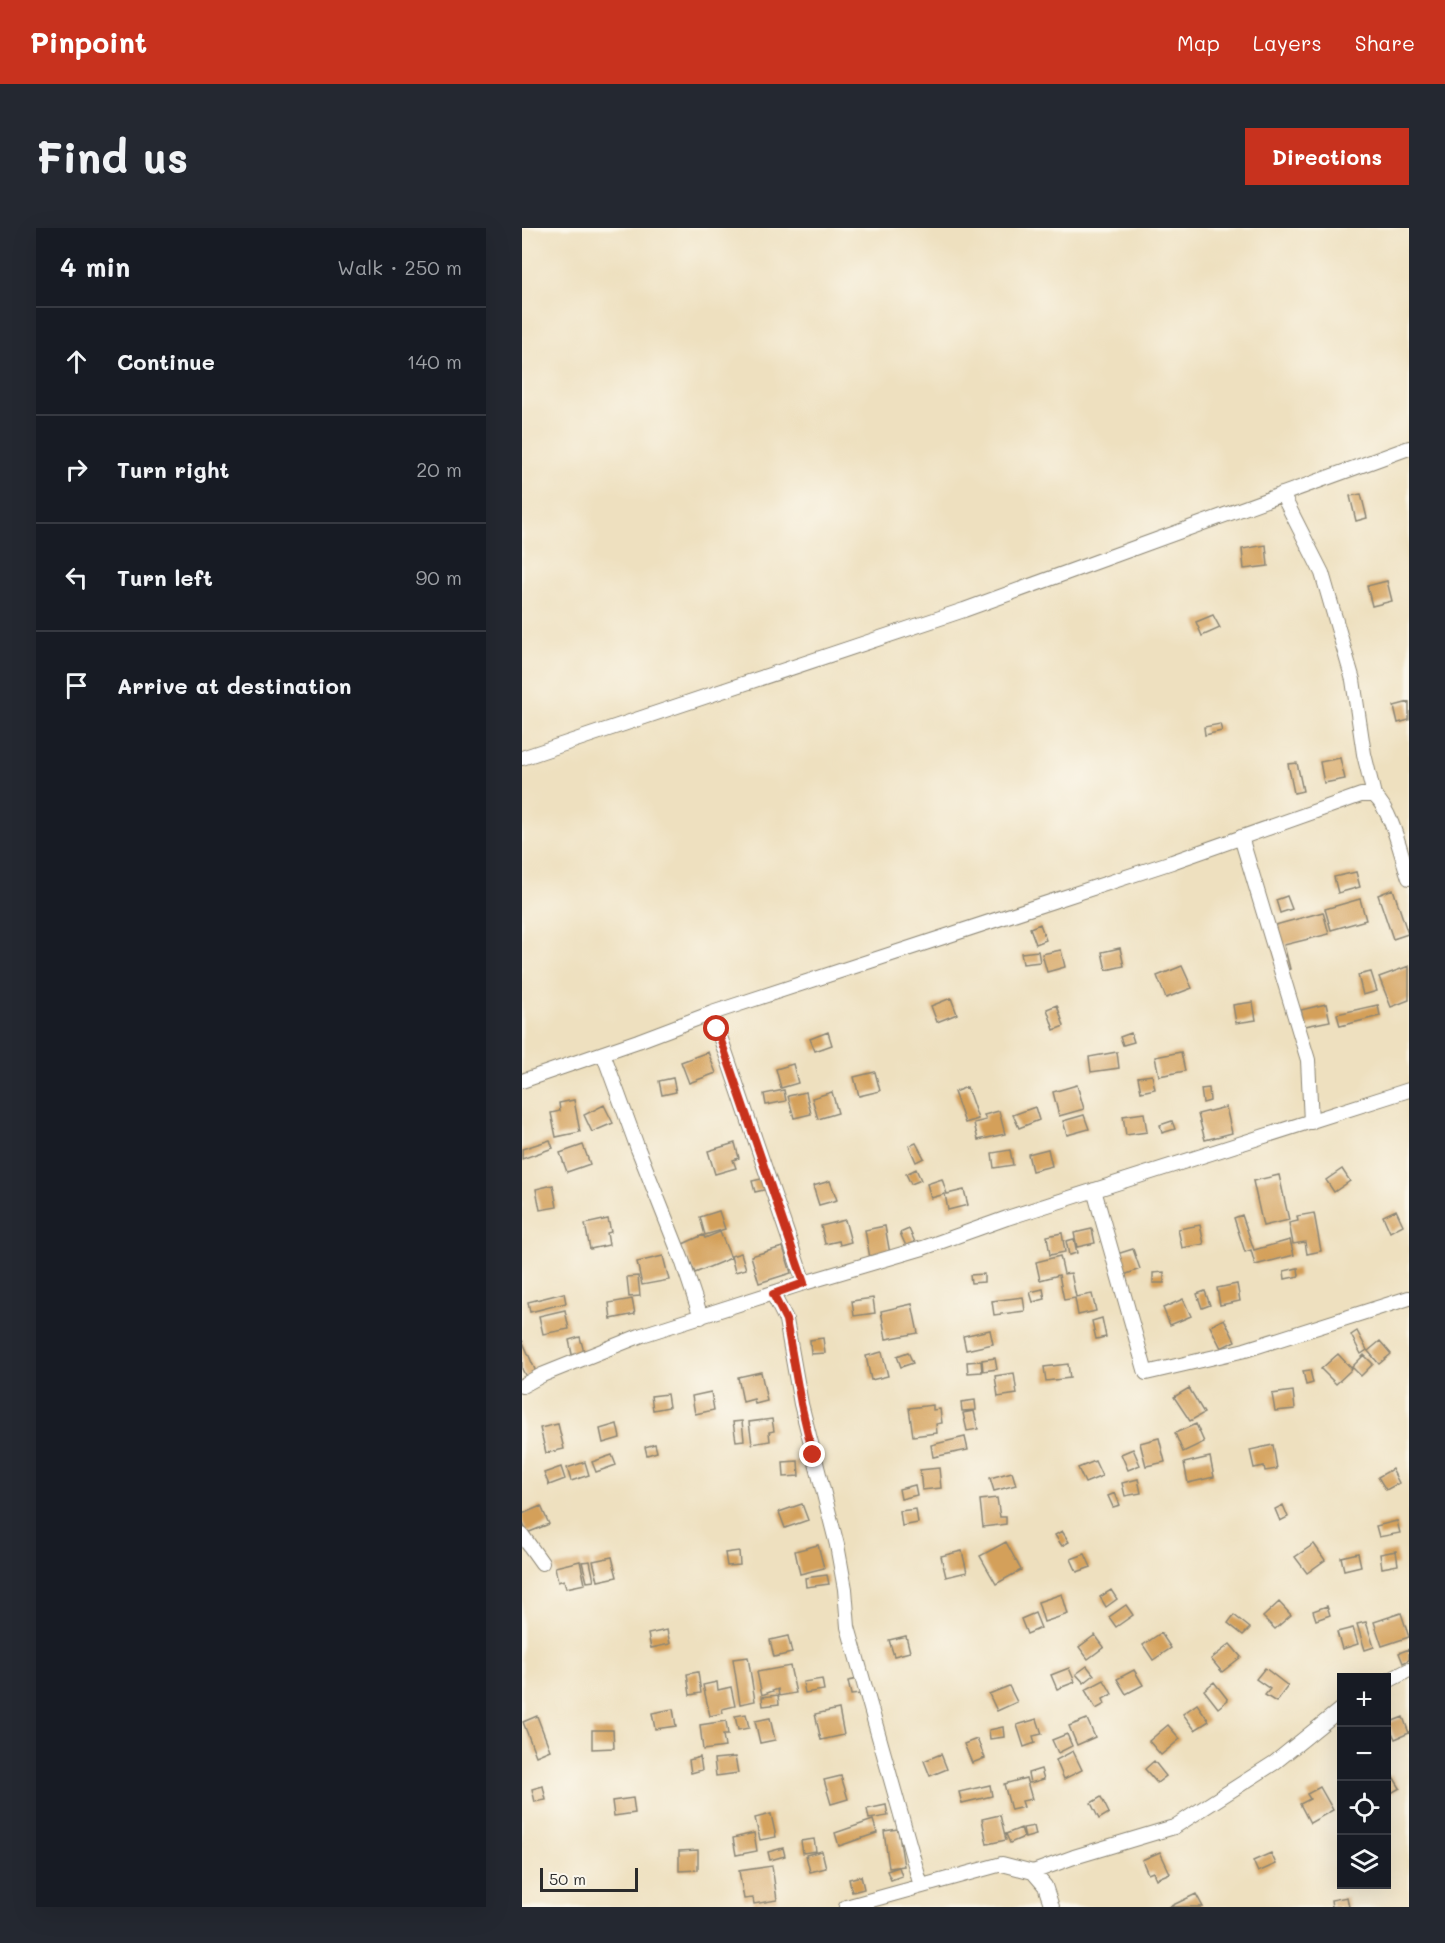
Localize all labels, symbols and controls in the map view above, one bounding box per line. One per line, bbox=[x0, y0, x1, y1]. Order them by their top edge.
text: Pinpoint bbox=[30, 24, 147, 60]
text: Map bbox=[1177, 29, 1220, 56]
text: Layers bbox=[1253, 29, 1322, 56]
text: Share bbox=[1355, 29, 1415, 56]
button: Directions bbox=[1245, 128, 1409, 185]
text: Find us bbox=[36, 129, 188, 184]
text: 4 min bbox=[60, 250, 130, 284]
text: Walk · 250 m bbox=[337, 254, 462, 280]
icon: ahead bbox=[60, 345, 93, 378]
text: Continue bbox=[117, 347, 215, 376]
text: 140 m bbox=[407, 348, 462, 374]
icon: right bbox=[60, 453, 93, 486]
text: Turn right bbox=[117, 455, 229, 484]
text: 20 m bbox=[416, 456, 462, 482]
icon: left bbox=[60, 561, 93, 594]
text: Turn left bbox=[117, 563, 213, 592]
text: 90 m bbox=[416, 564, 462, 590]
icon: arrive bbox=[60, 669, 93, 702]
text: Arrive at destination bbox=[117, 671, 352, 700]
route start bbox=[703, 1015, 729, 1041]
route end bbox=[799, 1441, 825, 1467]
map controls bbox=[1337, 1673, 1391, 1889]
button: + bbox=[1337, 1673, 1391, 1727]
button: − bbox=[1337, 1727, 1391, 1781]
button: locate bbox=[1337, 1781, 1391, 1835]
button: layers bbox=[1337, 1835, 1391, 1889]
scale bar bbox=[540, 1865, 638, 1892]
text: 50 m bbox=[549, 1868, 586, 1889]

